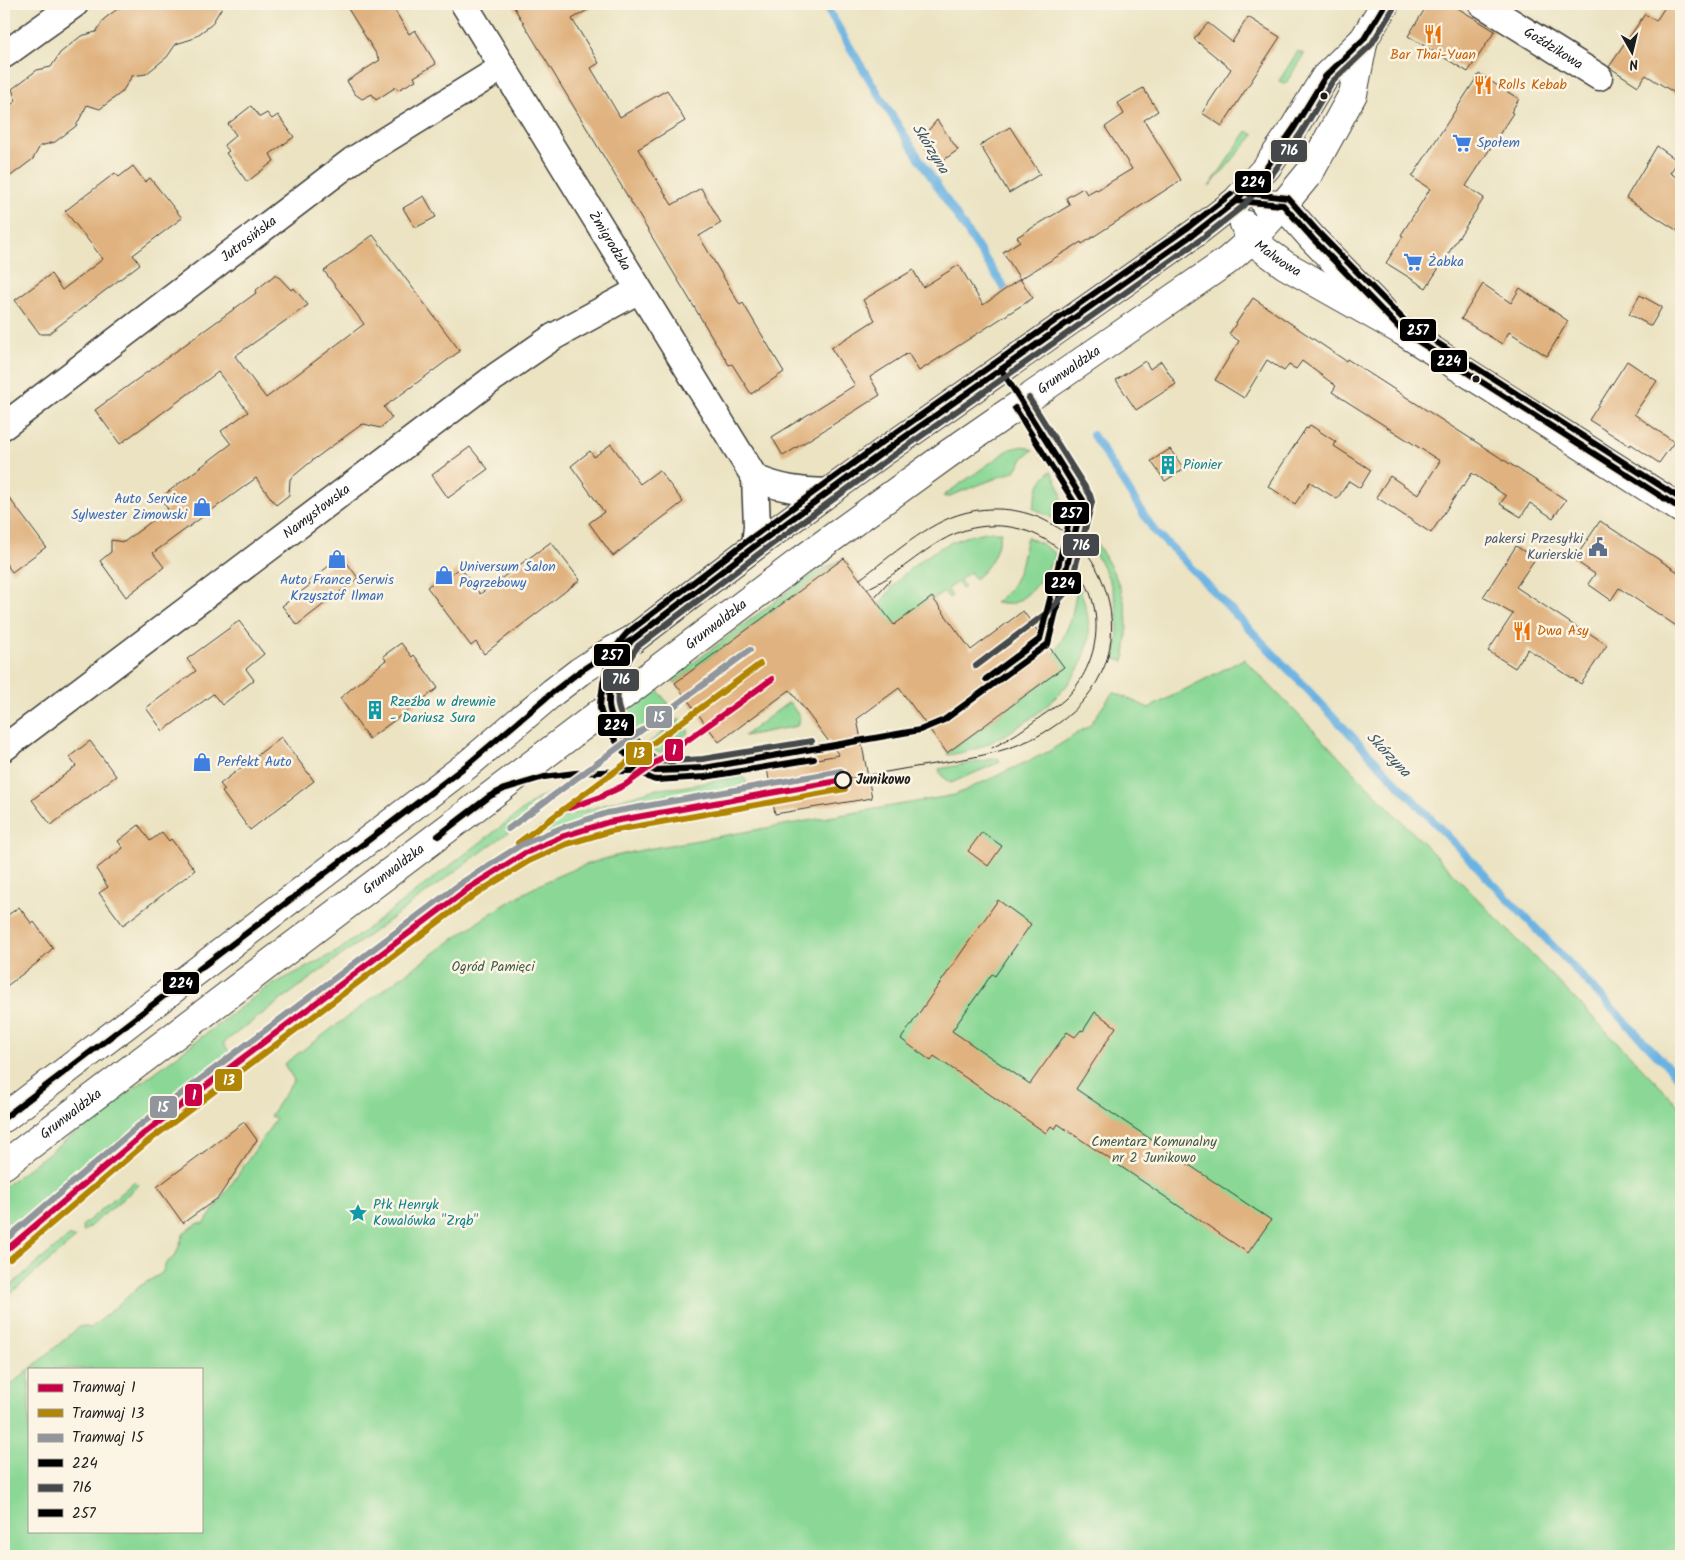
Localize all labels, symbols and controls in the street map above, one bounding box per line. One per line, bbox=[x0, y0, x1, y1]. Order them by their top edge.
street label: Goździkowa bbox=[1519, 22, 1587, 75]
restaurant icon: Bar Thai-Yuan bbox=[1422, 23, 1444, 45]
north arrow bbox=[1608, 28, 1658, 78]
place label: Bar Thai-Yuan bbox=[1390, 44, 1476, 66]
text: N bbox=[1628, 52, 1640, 75]
restaurant icon: Rolls Kebab bbox=[1472, 74, 1494, 96]
place label: Rolls Kebab bbox=[1498, 74, 1567, 96]
unlabelled marker bbox=[1319, 91, 1329, 101]
water label: Skórzyna bbox=[905, 119, 955, 180]
supermarket icon: Społem bbox=[1451, 132, 1473, 154]
place label: Społem bbox=[1477, 132, 1520, 154]
line badge: 716 bbox=[1270, 139, 1308, 163]
text: 716 bbox=[1280, 140, 1299, 162]
line badge: 224 bbox=[1234, 170, 1272, 194]
text: 224 bbox=[1241, 172, 1265, 194]
street label: Żmigrodzka bbox=[583, 207, 636, 275]
street label: Jutrosińska bbox=[216, 211, 282, 268]
street label: Malwowa bbox=[1249, 235, 1305, 283]
supermarket icon: Żabka bbox=[1402, 251, 1424, 273]
place label: Żabka bbox=[1428, 251, 1464, 273]
line badge: 257 bbox=[1399, 318, 1437, 342]
text: 257 bbox=[1407, 320, 1429, 342]
street label: Grunwaldzka bbox=[1033, 340, 1105, 400]
line badge: 224 bbox=[1430, 349, 1468, 373]
text: 224 bbox=[1437, 351, 1461, 373]
unlabelled marker bbox=[1471, 374, 1481, 384]
building icon: Pionier bbox=[1157, 454, 1179, 476]
place label: Pionier bbox=[1183, 454, 1223, 476]
street label: Namysłowska bbox=[278, 479, 355, 544]
place label: Auto Service Sylwester Zimowski bbox=[71, 488, 188, 526]
shop icon: Auto Service Sylwester Zimowski bbox=[191, 496, 213, 518]
line badge: 257 bbox=[1052, 501, 1090, 525]
text: 257 bbox=[1060, 503, 1082, 525]
place label: pakersi Przesyłki Kurierskie bbox=[1484, 528, 1584, 566]
line badge: 716 bbox=[1062, 533, 1100, 557]
text: 716 bbox=[1072, 535, 1091, 557]
public building icon: pakersi Przesyłki Kurierskie bbox=[1587, 536, 1609, 558]
shop icon: Auto France Serwis Krzysztof Ilman bbox=[326, 548, 348, 570]
place label: Universum Salon Pogrzebowy bbox=[459, 556, 556, 594]
shop icon: Universum Salon Pogrzebowy bbox=[433, 564, 455, 586]
place label: Auto France Serwis Krzysztof Ilman bbox=[280, 569, 394, 607]
line badge: 224 bbox=[1044, 571, 1082, 595]
text: 224 bbox=[1051, 573, 1075, 595]
street label: Grunwaldzka bbox=[680, 594, 752, 656]
restaurant icon: Dwa Asy bbox=[1511, 620, 1533, 642]
place label: Dwa Asy bbox=[1537, 620, 1589, 642]
line badge: 257 bbox=[593, 643, 631, 667]
text: 257 bbox=[601, 645, 623, 667]
line badge: 716 bbox=[602, 668, 640, 692]
text: 716 bbox=[612, 669, 631, 691]
place label: Rzeźba w drewnie - Dariusz Sura bbox=[390, 691, 496, 729]
building icon: Rzeźba w drewnie - Dariusz Sura bbox=[364, 699, 386, 721]
line badge: 15 bbox=[645, 705, 673, 729]
text: 15 bbox=[653, 707, 667, 729]
line badge: 224 bbox=[597, 713, 635, 737]
text: 224 bbox=[604, 715, 628, 737]
water label: Skórzyna bbox=[1360, 727, 1417, 784]
line badge: 1 bbox=[664, 738, 684, 762]
text: 1 bbox=[672, 740, 677, 762]
line badge: 13 bbox=[625, 741, 653, 766]
text: 13 bbox=[633, 743, 645, 765]
shop icon: Perfekt Auto bbox=[191, 751, 213, 773]
place label: Perfekt Auto bbox=[217, 751, 292, 773]
place label: Junikowo bbox=[856, 769, 911, 791]
marker: Junikowo bbox=[834, 771, 852, 789]
street label: Grunwaldzka bbox=[358, 839, 429, 900]
park label: Ogród Pamięci bbox=[451, 956, 535, 978]
line badge: 224 bbox=[162, 971, 200, 995]
text: 224 bbox=[169, 973, 193, 995]
line badge: 13 bbox=[214, 1068, 243, 1092]
text: 13 bbox=[223, 1070, 235, 1092]
street label: Grunwaldzka bbox=[35, 1083, 107, 1145]
line badge: 1 bbox=[184, 1083, 203, 1107]
text: 1 bbox=[192, 1085, 197, 1107]
line badge: 15 bbox=[149, 1095, 178, 1119]
text: 15 bbox=[157, 1097, 171, 1119]
park label: Cmentarz Komunalny nr 2 Junikowo bbox=[1091, 1131, 1217, 1169]
place label: Płk Henryk Kowalówka "Zrąb" bbox=[373, 1194, 478, 1232]
place icon: Płk Henryk Kowalówka "Zrąb" bbox=[347, 1202, 369, 1224]
legend bbox=[28, 1368, 202, 1532]
text: Tramwaj 1 bbox=[72, 1376, 136, 1400]
text: Tramwaj 13 bbox=[72, 1402, 145, 1426]
text: Tramwaj 15 bbox=[72, 1426, 145, 1450]
text: 224 bbox=[72, 1452, 98, 1476]
text: 716 bbox=[72, 1476, 92, 1500]
text: 257 bbox=[72, 1502, 97, 1526]

